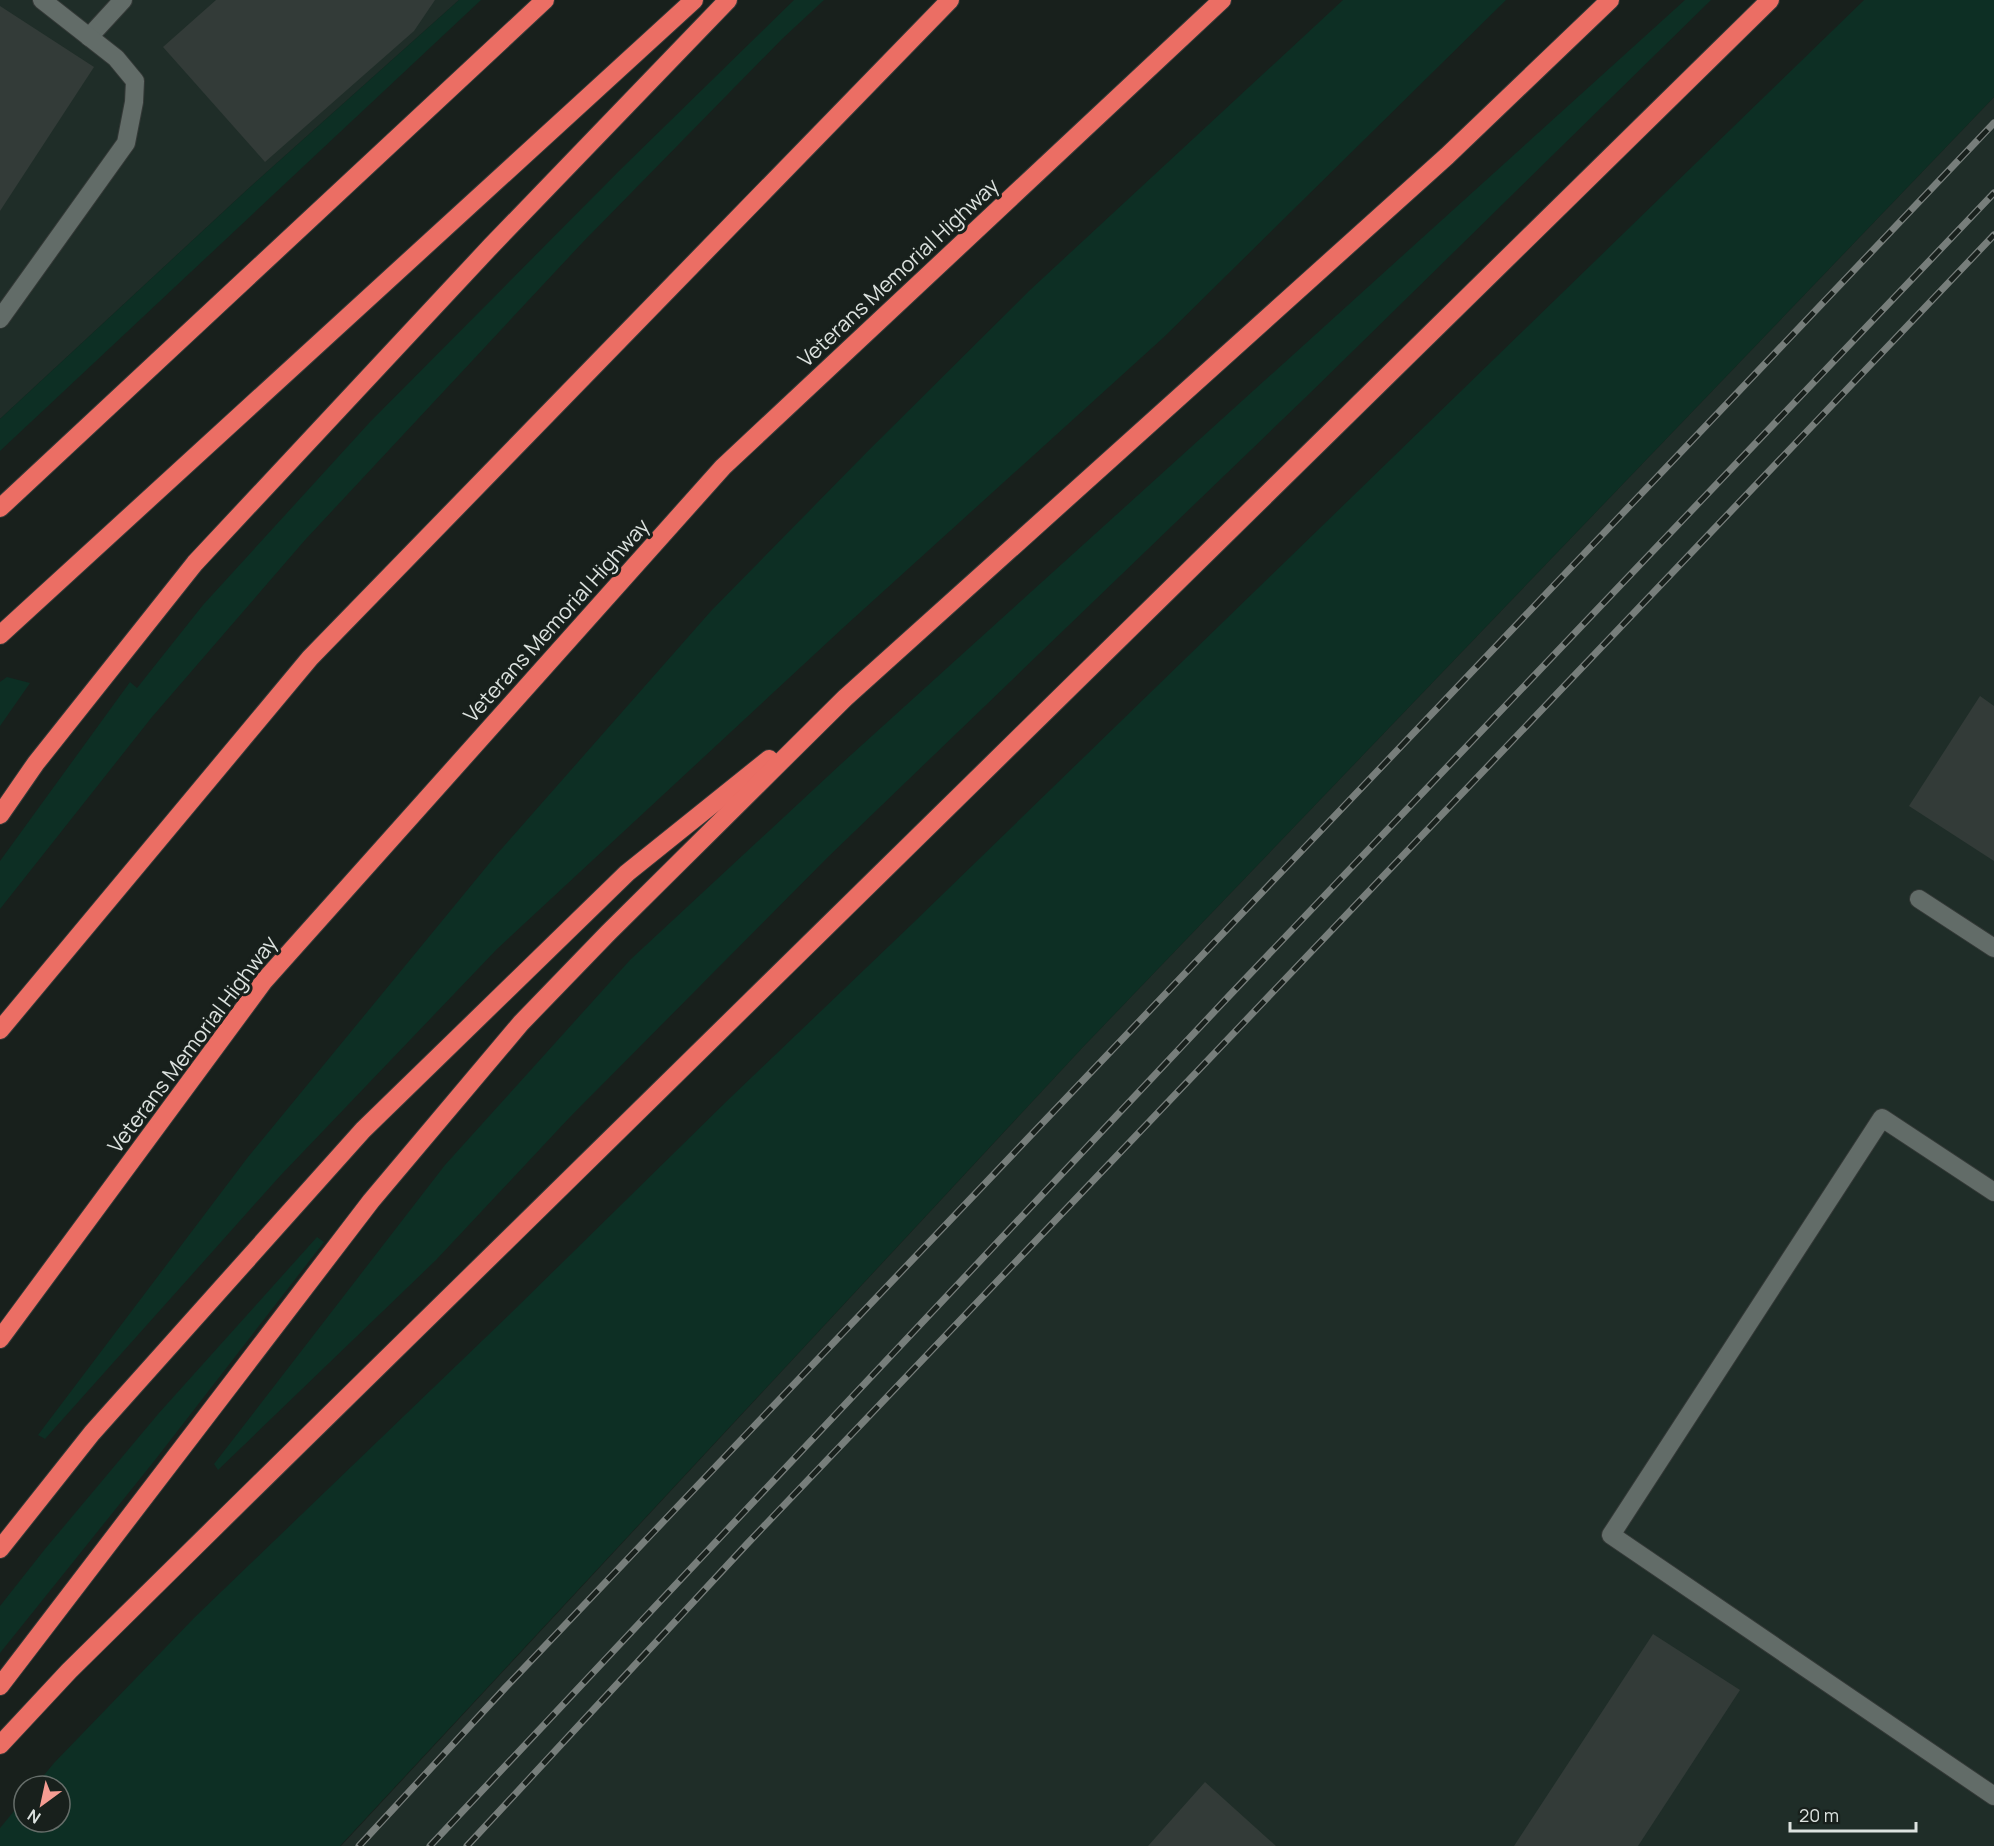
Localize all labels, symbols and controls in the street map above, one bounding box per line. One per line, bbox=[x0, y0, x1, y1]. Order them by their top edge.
street label: Veterans Memorial Highway bbox=[791, 171, 1005, 373]
street label: Veterans Memorial Highway bbox=[457, 512, 655, 728]
street label: Veterans Memorial Highway bbox=[101, 930, 283, 1158]
north arrow bbox=[12, 1774, 72, 1834]
scale bar bbox=[1790, 1795, 1916, 1833]
text: 20 m bbox=[1799, 1803, 1839, 1827]
text: N bbox=[23, 1804, 45, 1829]

